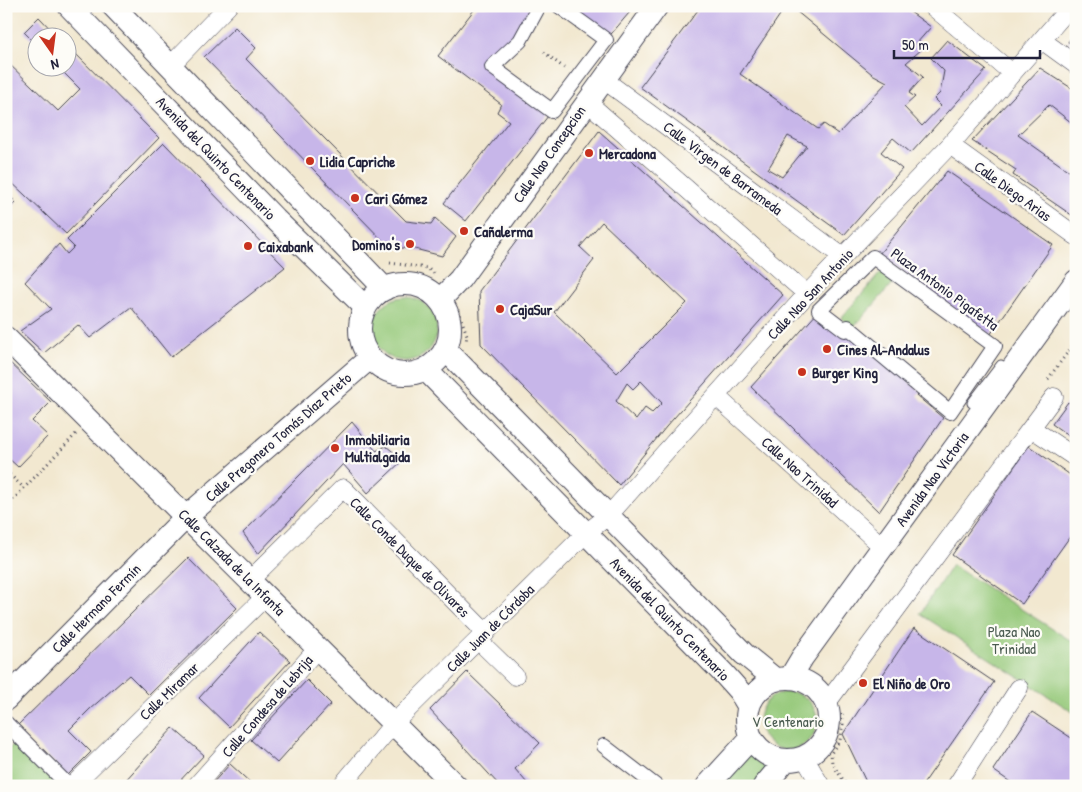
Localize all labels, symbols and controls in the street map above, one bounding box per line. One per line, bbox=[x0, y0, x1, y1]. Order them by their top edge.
north arrow bbox=[28, 28, 78, 78]
scale bar bbox=[894, 28, 1041, 60]
text: 50 m bbox=[902, 34, 929, 55]
text: N bbox=[49, 55, 61, 75]
street label: Avenida del Quinto Centenario bbox=[151, 92, 281, 224]
street label: Calle Nao Concepcion bbox=[508, 101, 591, 207]
street label: Calle Virgen de Barrameda bbox=[659, 116, 787, 220]
place label: Mercadona bbox=[599, 143, 656, 164]
marker: Mercadona bbox=[583, 147, 595, 159]
place label: Lidia Capriche bbox=[320, 151, 395, 173]
marker: Lidia Capriche bbox=[304, 155, 316, 167]
street label: Calle Diego Arias bbox=[970, 156, 1056, 226]
place label: Cari Gómez bbox=[365, 188, 428, 209]
marker: Cari Gómez bbox=[349, 192, 361, 204]
place label: Cañalerma bbox=[474, 221, 533, 242]
marker: Cañalerma bbox=[458, 225, 470, 237]
place label: Domino's bbox=[352, 234, 400, 255]
place label: Caixabank bbox=[258, 236, 314, 257]
marker: Domino's bbox=[404, 238, 416, 250]
marker: Caixabank bbox=[242, 240, 254, 252]
street label: Plaza Antonio Pigafetta bbox=[887, 243, 1003, 335]
street label: Calle Nao San Antonio bbox=[762, 244, 858, 344]
place label: CajaSur bbox=[510, 299, 552, 320]
marker: CajaSur bbox=[494, 303, 506, 315]
place label: Cines Al-Andalus bbox=[837, 339, 930, 360]
marker: Cines Al-Andalus bbox=[821, 343, 833, 355]
place label: Burger King bbox=[812, 362, 878, 384]
marker: Burger King bbox=[796, 366, 808, 378]
street label: Calle Pregonero Tomás Díaz Prieto bbox=[200, 367, 356, 507]
street label: Avenida Nao Victoria bbox=[891, 428, 973, 530]
place label: Inmobiliaria Multialgaida bbox=[345, 429, 410, 468]
street label: Calle Nao Trinidad bbox=[757, 432, 843, 512]
marker: Inmobiliaria Multialgaida bbox=[329, 442, 341, 454]
street label: Calle Conde Duque de Olivares bbox=[345, 492, 475, 622]
street label: Calle Calzada de la Infanta bbox=[174, 504, 290, 620]
street label: Avenida del Quinto Centenario bbox=[605, 553, 735, 685]
street label: Calle Hermano Fermín bbox=[47, 558, 146, 657]
street label: Calle Juan de Córdoba bbox=[441, 579, 539, 677]
park label: Plaza Nao Trinidad bbox=[988, 621, 1040, 659]
street label: Calle Condesa de Lebrija bbox=[217, 650, 317, 762]
street label: Calle Miramar bbox=[134, 657, 204, 725]
place label: El Niño de Oro bbox=[873, 673, 950, 694]
marker: El Niño de Oro bbox=[857, 677, 869, 689]
park label: V Centenario bbox=[752, 711, 824, 732]

